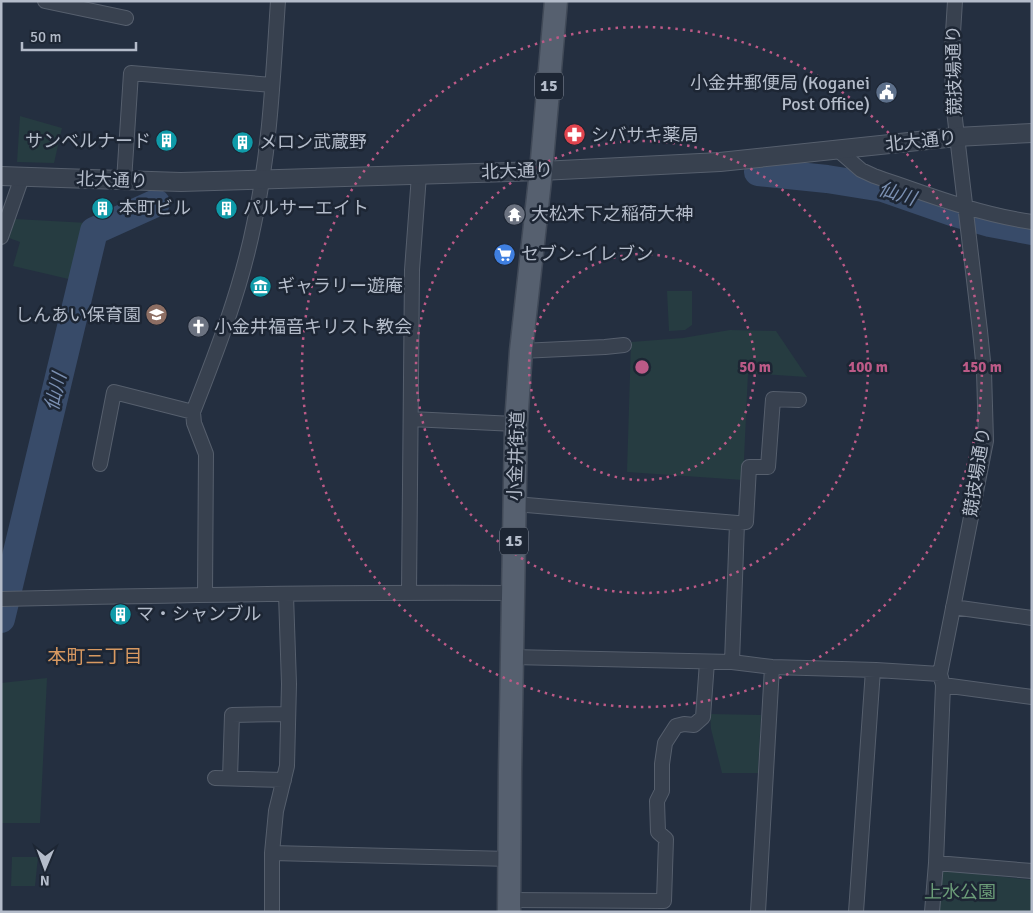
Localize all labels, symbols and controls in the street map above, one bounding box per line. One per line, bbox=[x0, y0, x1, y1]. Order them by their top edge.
scale bar bbox=[22, 20, 136, 52]
street label: 競技場通り bbox=[942, 25, 966, 115]
text: 50 m bbox=[30, 28, 61, 46]
road number: 15 bbox=[535, 72, 563, 100]
place label: 小金井郵便局 (Koganei Post Office) bbox=[690, 72, 870, 115]
public building icon: 小金井郵便局 (Koganei Post Office) bbox=[874, 81, 898, 105]
pharmacy icon: シバサキ薬局 bbox=[563, 123, 587, 147]
place label: シバサキ薬局 bbox=[591, 124, 698, 146]
street label: 北大通り bbox=[884, 126, 958, 156]
building icon: サンベルナード bbox=[155, 129, 179, 153]
place label: サンベルナード bbox=[25, 130, 151, 152]
building icon: メロン武蔵野 bbox=[231, 130, 255, 154]
place label: メロン武蔵野 bbox=[259, 131, 367, 153]
street label: 北大通り bbox=[481, 159, 553, 183]
street label: 北大通り bbox=[76, 168, 148, 192]
water label: 仙川 bbox=[875, 177, 921, 212]
building icon: 本町ビル bbox=[91, 196, 115, 220]
building icon: パルサーエイト bbox=[215, 196, 239, 220]
place label: 本町ビル bbox=[119, 197, 191, 219]
place label: パルサーエイト bbox=[243, 197, 369, 219]
temple icon: 大松木下之稲荷大神 bbox=[503, 202, 527, 226]
place label: 大松木下之稲荷大神 bbox=[531, 203, 693, 225]
supermarket icon: セブン-イレブン bbox=[493, 242, 517, 266]
place label: セブン-イレブン bbox=[521, 243, 653, 265]
museum icon: ギャラリー遊庵 bbox=[249, 274, 273, 298]
place label: ギャラリー遊庵 bbox=[277, 275, 403, 297]
school or university icon: しんあい保育園 bbox=[145, 303, 169, 327]
place label: しんあい保育園 bbox=[15, 304, 141, 326]
church icon: 小金井福音キリスト教会 bbox=[186, 315, 210, 339]
place label: 小金井福音キリスト教会 bbox=[214, 316, 412, 338]
centre of rings bbox=[633, 358, 651, 376]
text: 50 m bbox=[739, 358, 771, 376]
text: 100 m bbox=[848, 358, 888, 376]
text: 150 m bbox=[962, 358, 1002, 376]
water label: 仙川 bbox=[40, 369, 72, 413]
street label: 小金井街道 bbox=[503, 411, 529, 501]
street label: 競技場通り bbox=[959, 426, 995, 518]
road number: 15 bbox=[500, 528, 528, 554]
building icon: マ・シャンブル bbox=[108, 602, 132, 626]
place label: マ・シャンブル bbox=[136, 603, 261, 625]
district label: 本町三丁目 bbox=[47, 645, 143, 669]
north arrow bbox=[20, 843, 70, 893]
text: N bbox=[40, 872, 50, 889]
park label: 上水公園 bbox=[924, 881, 996, 903]

